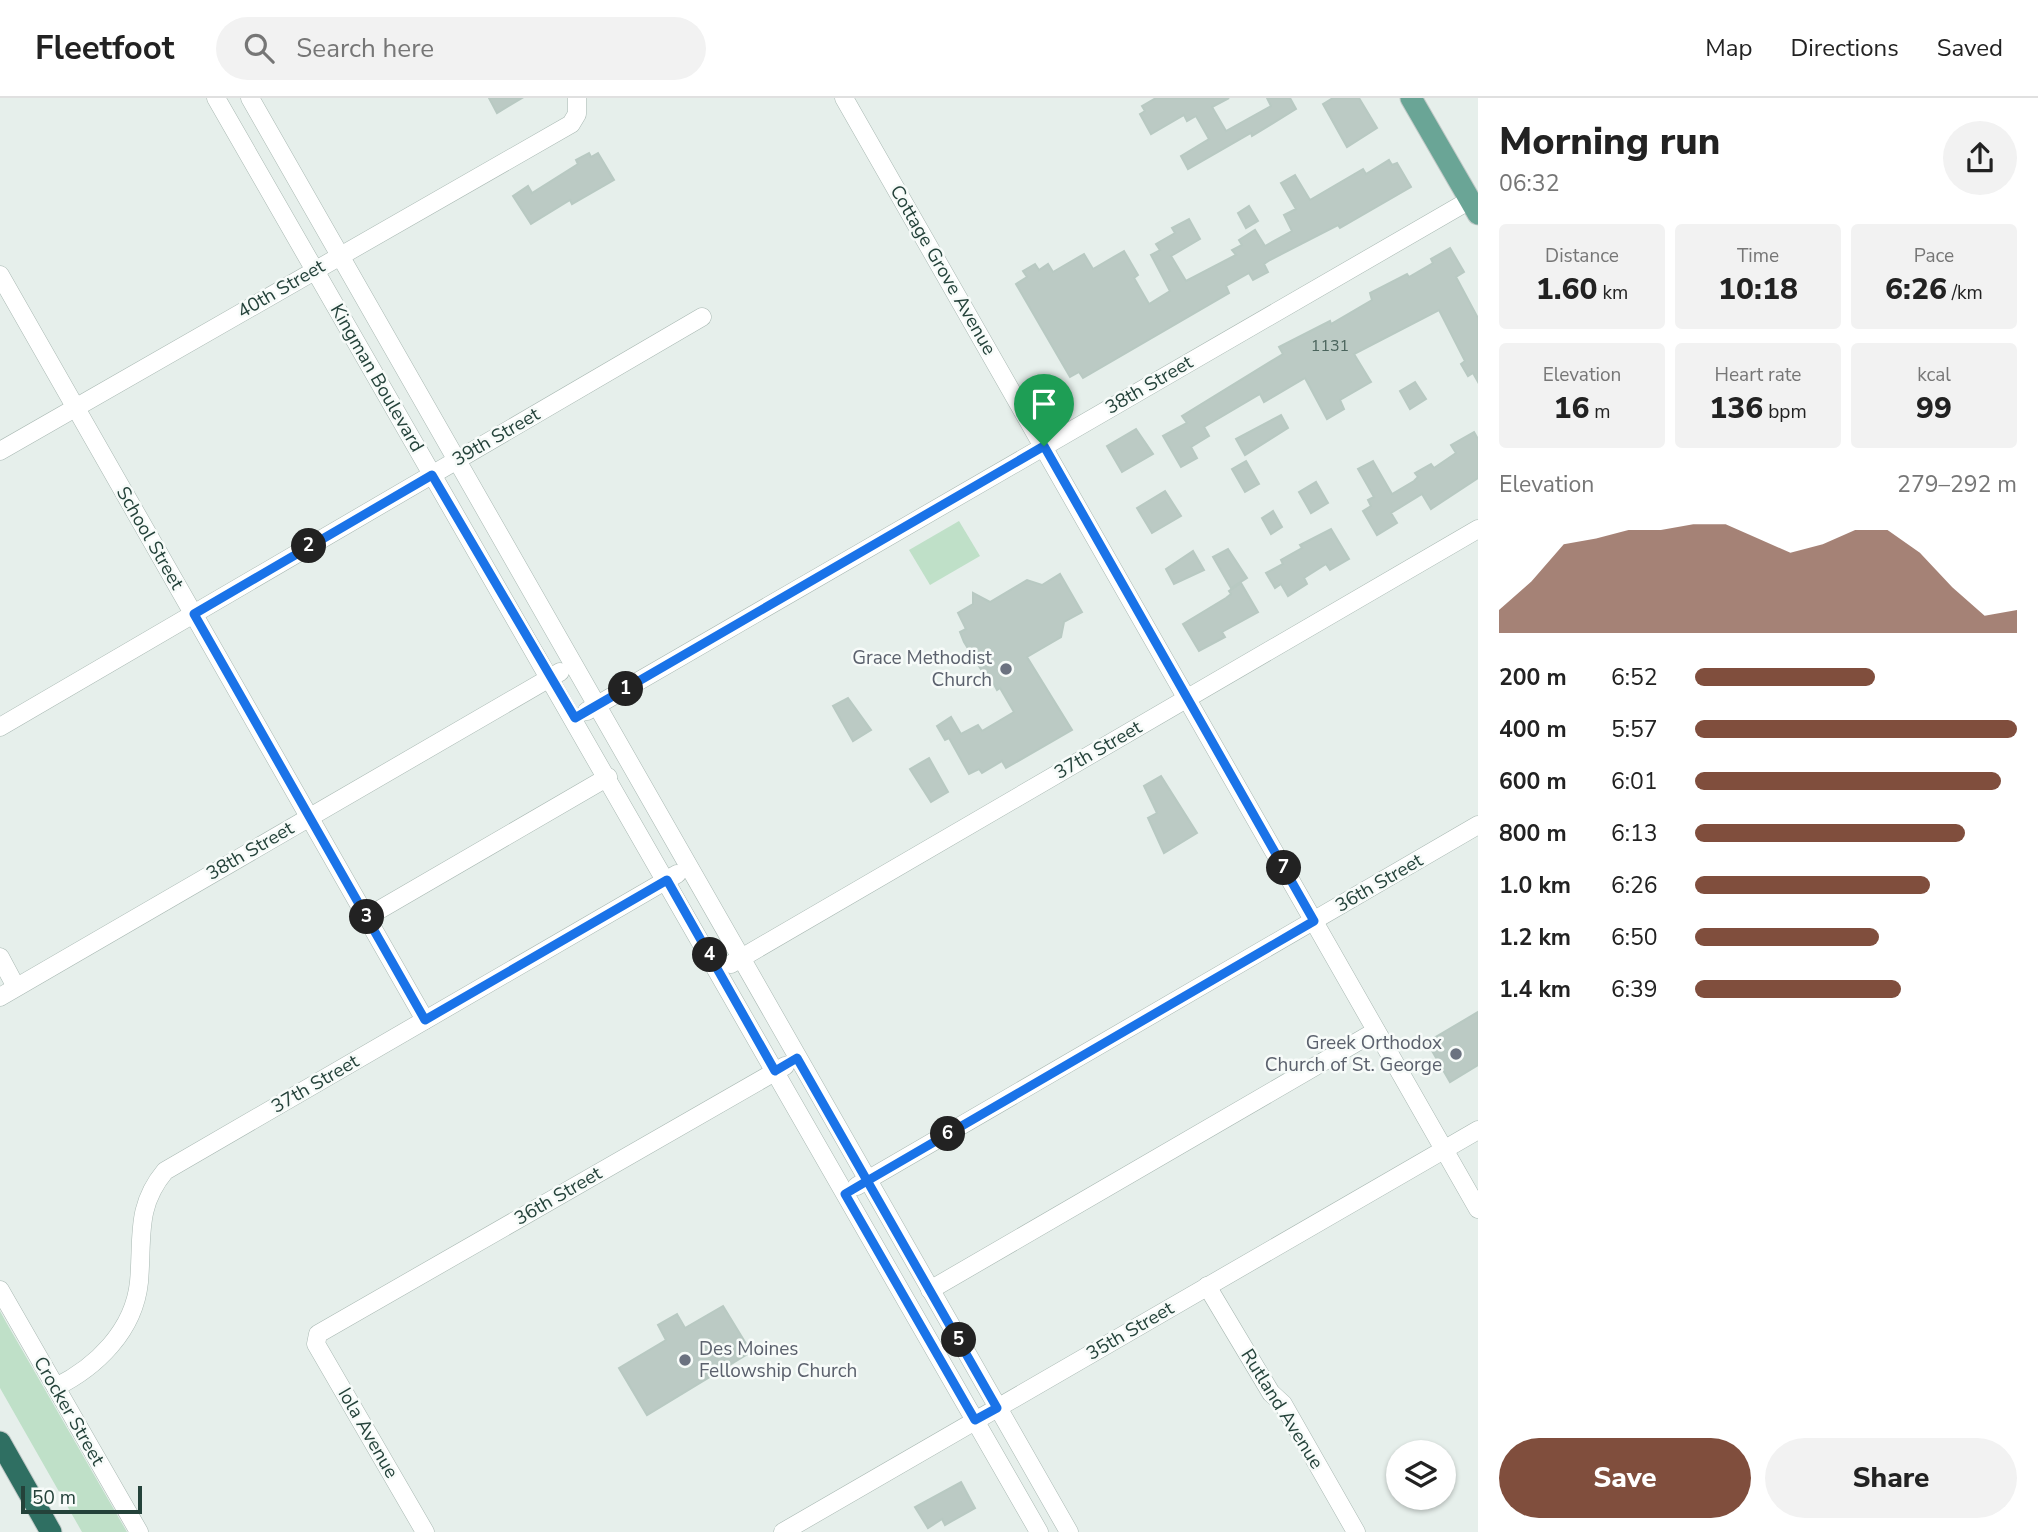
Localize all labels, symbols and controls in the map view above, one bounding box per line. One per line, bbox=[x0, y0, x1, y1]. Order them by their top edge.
search box bbox=[216, 17, 706, 80]
text: Fleetfoot bbox=[35, 26, 174, 71]
icon: search bbox=[240, 29, 278, 67]
text: Search here bbox=[296, 31, 434, 66]
text: Map bbox=[1705, 32, 1752, 64]
text: Directions bbox=[1790, 32, 1899, 64]
text: Saved bbox=[1937, 32, 2003, 64]
text: Morning run bbox=[1499, 116, 1720, 167]
button: share bbox=[1943, 121, 2017, 195]
text: 06:32 bbox=[1499, 168, 1559, 199]
street label: Cottage Grove Avenue bbox=[884, 180, 1002, 360]
text: Distance bbox=[1545, 243, 1619, 269]
text: Time bbox=[1737, 243, 1779, 269]
text: Pace bbox=[1914, 243, 1954, 269]
street label: 40th Street bbox=[233, 253, 330, 325]
text: 1.60 bbox=[1536, 269, 1598, 310]
text: 10:18 bbox=[1718, 269, 1798, 310]
text: 6:26 bbox=[1885, 269, 1947, 310]
text: km bbox=[1598, 280, 1628, 306]
text: /km bbox=[1947, 280, 1983, 306]
street label: Kingman Boulevard bbox=[324, 299, 430, 457]
house number: 1131 bbox=[1311, 335, 1349, 357]
street label: 38th Street bbox=[1101, 349, 1198, 421]
text: Elevation bbox=[1543, 362, 1621, 388]
text: Heart rate bbox=[1715, 362, 1801, 388]
text: kcal bbox=[1917, 362, 1951, 388]
pin bbox=[1014, 374, 1074, 446]
icon: arrive bbox=[1025, 385, 1063, 423]
text: 16 bbox=[1553, 388, 1589, 429]
text: 136 bbox=[1709, 388, 1763, 429]
text: 99 bbox=[1916, 388, 1952, 429]
text: m bbox=[1589, 399, 1611, 425]
text: bpm bbox=[1763, 399, 1807, 425]
street label: 39th Street bbox=[448, 401, 545, 473]
text: Elevation bbox=[1499, 469, 1594, 500]
text: 279–292 m bbox=[1897, 469, 2017, 500]
street label: School Street bbox=[110, 482, 190, 594]
pin: 2 bbox=[292, 528, 326, 564]
text: 2 bbox=[303, 532, 314, 558]
place label: Grace Methodist Church bbox=[852, 645, 992, 693]
marker: Grace Methodist Church bbox=[998, 661, 1014, 677]
text: 200 m bbox=[1499, 662, 1567, 693]
text: 6:52 bbox=[1611, 662, 1658, 693]
pin: 1 bbox=[608, 672, 644, 706]
text: 1 bbox=[620, 675, 631, 701]
street label: 37th Street bbox=[1050, 714, 1147, 786]
text: 400 m bbox=[1499, 714, 1567, 745]
text: 5:57 bbox=[1611, 714, 1658, 745]
text: 600 m bbox=[1499, 766, 1567, 797]
text: 6:01 bbox=[1611, 766, 1658, 797]
street label: 38th Street bbox=[202, 815, 299, 887]
text: 800 m bbox=[1499, 818, 1567, 849]
text: 6:13 bbox=[1611, 818, 1658, 849]
street label: 36th Street bbox=[1331, 847, 1428, 919]
pin: 7 bbox=[1266, 850, 1302, 886]
text: 7 bbox=[1278, 854, 1289, 880]
text: 1.0 km bbox=[1499, 870, 1571, 901]
text: 6:26 bbox=[1611, 870, 1658, 901]
pin: 3 bbox=[350, 900, 384, 934]
text: 3 bbox=[361, 903, 372, 929]
text: 1.2 km bbox=[1499, 922, 1571, 953]
text: 6:50 bbox=[1611, 922, 1658, 953]
pin: 4 bbox=[692, 938, 728, 972]
text: 4 bbox=[704, 941, 715, 967]
text: 1.4 km bbox=[1499, 974, 1571, 1005]
text: 6:39 bbox=[1611, 974, 1658, 1005]
place label: Greek Orthodox Church of St. George bbox=[1265, 1030, 1442, 1078]
marker: Greek Orthodox Church of St. George bbox=[1448, 1046, 1464, 1062]
street label: 37th Street bbox=[267, 1048, 364, 1120]
pin: 6 bbox=[930, 1116, 965, 1152]
text: 6 bbox=[942, 1120, 953, 1146]
street label: 36th Street bbox=[510, 1160, 607, 1232]
street label: 35th Street bbox=[1082, 1295, 1179, 1367]
pin: 5 bbox=[942, 1322, 976, 1358]
text: 5 bbox=[953, 1326, 964, 1352]
place label: Des Moines Fellowship Church bbox=[699, 1336, 857, 1384]
street label: Rutland Avenue bbox=[1235, 1344, 1329, 1474]
street label: Crocker Street bbox=[27, 1352, 111, 1471]
marker: Des Moines Fellowship Church bbox=[677, 1352, 693, 1368]
street label: Iola Avenue bbox=[332, 1383, 404, 1483]
button: Save bbox=[1499, 1438, 1751, 1518]
button: Share bbox=[1765, 1438, 2017, 1518]
map controls bbox=[1386, 1440, 1456, 1510]
button: layers bbox=[1386, 1440, 1456, 1510]
scale bar bbox=[21, 1483, 142, 1515]
text: 50 m bbox=[32, 1485, 76, 1511]

